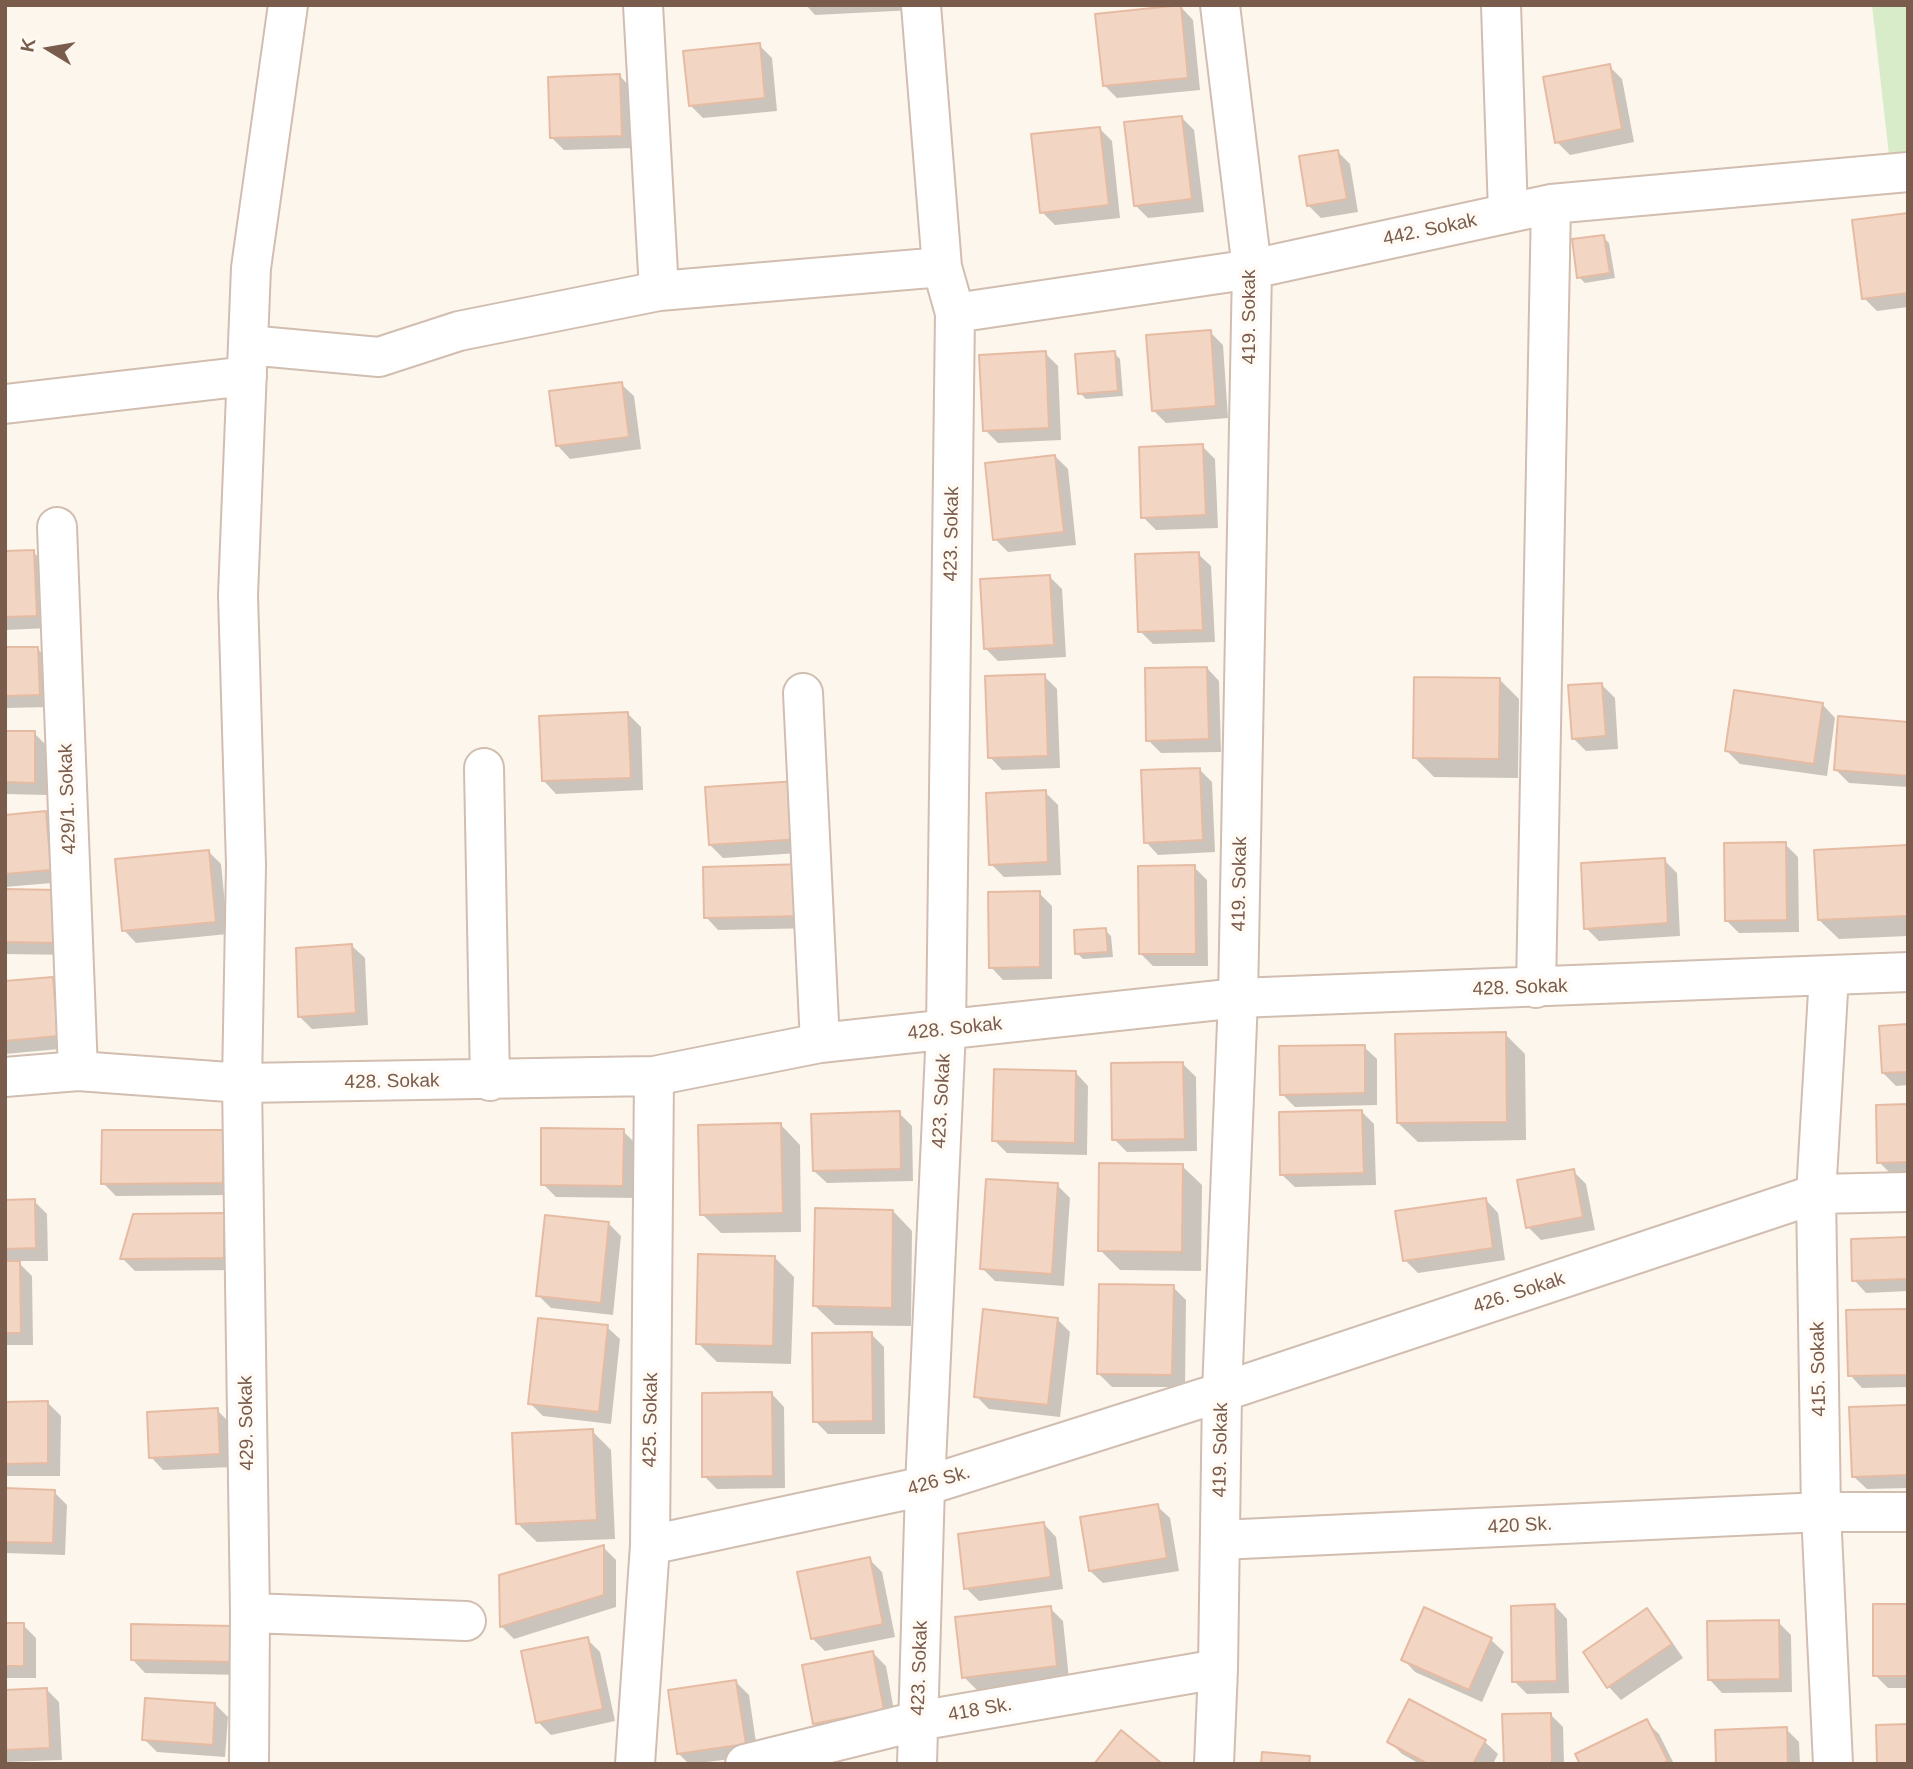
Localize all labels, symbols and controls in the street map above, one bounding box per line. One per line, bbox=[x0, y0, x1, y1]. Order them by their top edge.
north arrow bbox=[14, 14, 84, 84]
text: K bbox=[16, 36, 40, 54]
street label: 442. Sokak bbox=[1381, 209, 1479, 251]
street label: 419. Sokak bbox=[1239, 269, 1261, 365]
street label: 423. Sokak bbox=[940, 486, 964, 582]
street label: 429/1. Sokak bbox=[55, 743, 81, 855]
street label: 419. Sokak bbox=[1228, 836, 1252, 932]
street label: 428. Sokak bbox=[1472, 975, 1568, 1001]
street label: 428. Sokak bbox=[907, 1013, 1003, 1045]
street label: 423. Sokak bbox=[928, 1053, 956, 1149]
street label: 428. Sokak bbox=[344, 1070, 440, 1094]
street label: 426. Sokak bbox=[1470, 1267, 1568, 1319]
street label: 415. Sokak bbox=[1807, 1321, 1831, 1417]
street label: 425. Sokak bbox=[639, 1372, 663, 1468]
street label: 429. Sokak bbox=[235, 1375, 259, 1471]
street label: 419. Sokak bbox=[1209, 1402, 1233, 1498]
street label: 426 Sk. bbox=[905, 1461, 973, 1501]
street label: 420 Sk. bbox=[1487, 1513, 1553, 1539]
street label: 423. Sokak bbox=[907, 1620, 933, 1716]
street label: 418 Sk. bbox=[946, 1693, 1014, 1727]

